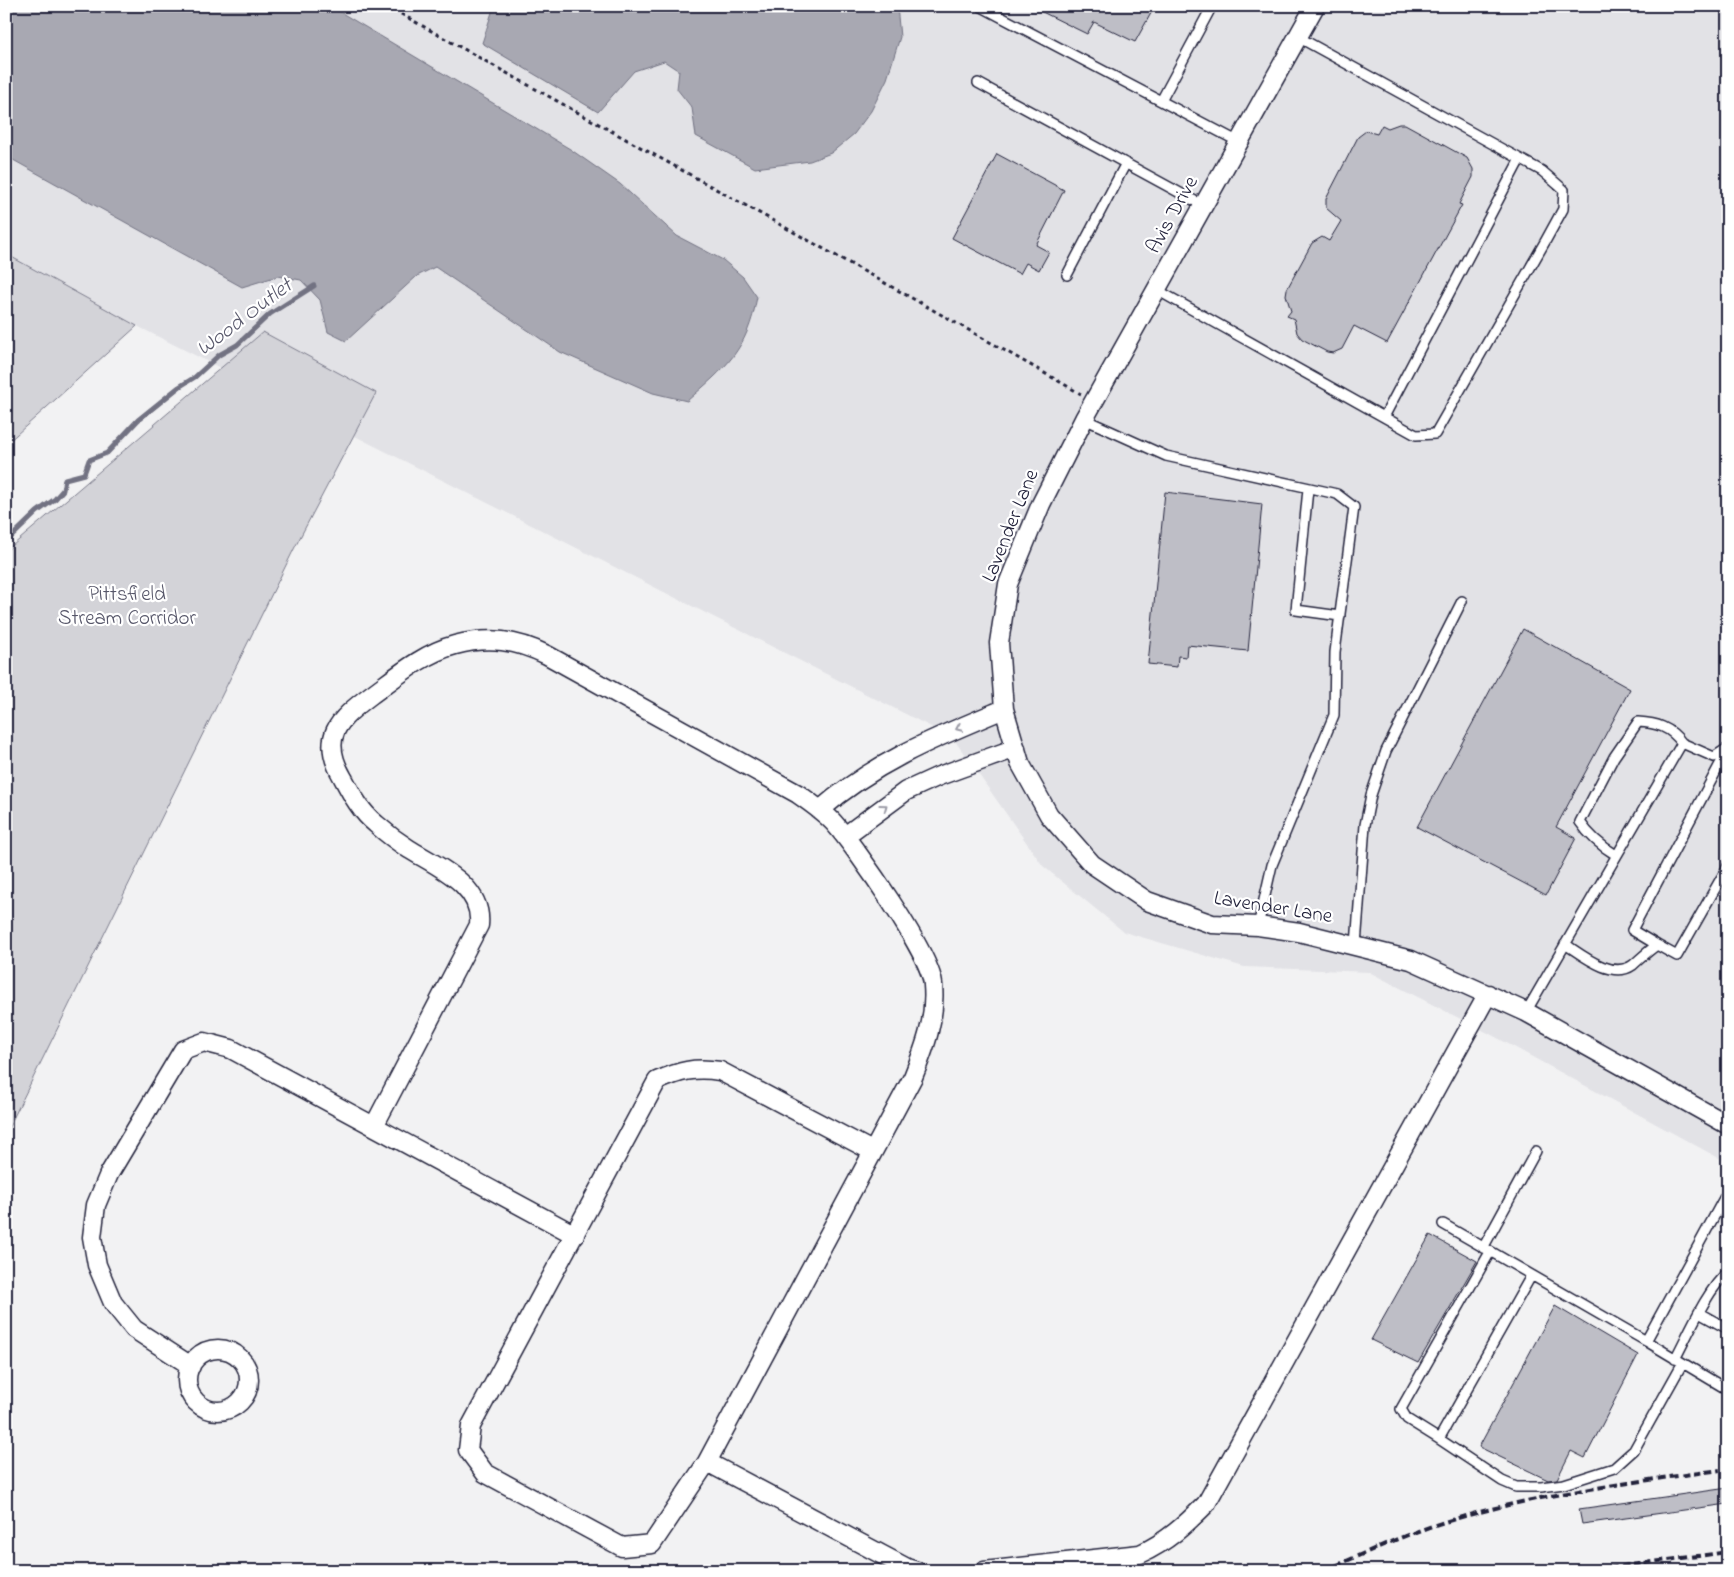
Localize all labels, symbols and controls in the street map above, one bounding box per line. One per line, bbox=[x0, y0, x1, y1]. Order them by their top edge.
street label: Avis Drive bbox=[1139, 170, 1207, 259]
water label: Wood Outlet bbox=[190, 270, 302, 365]
street label: Lavender Lane bbox=[975, 464, 1048, 587]
park label: Pittsfield Stream Corridor bbox=[58, 580, 196, 634]
one-way arrow bbox=[955, 722, 964, 732]
one-way arrow bbox=[878, 804, 888, 813]
street label: Lavender Lane bbox=[1212, 884, 1335, 932]

